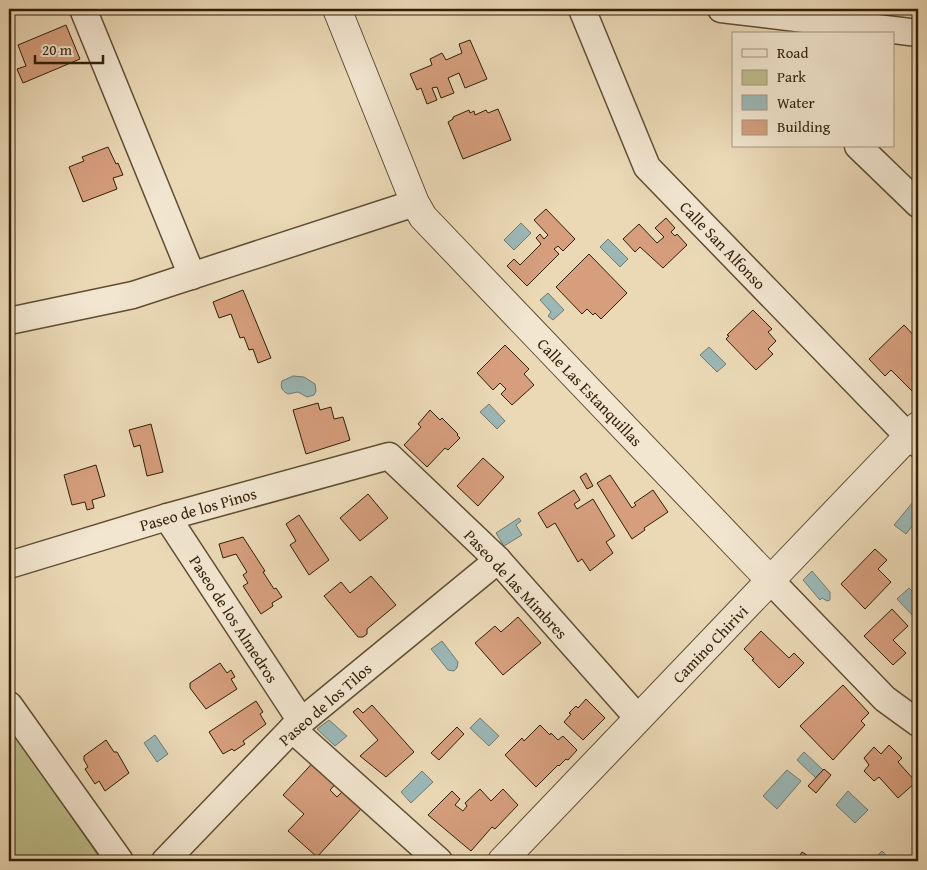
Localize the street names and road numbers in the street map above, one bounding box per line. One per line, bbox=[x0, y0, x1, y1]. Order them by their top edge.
street label: Calle San Alfonso bbox=[674, 195, 772, 295]
street label: Calle Las Estanquillas bbox=[532, 332, 648, 452]
street label: Paseo de los Pinos bbox=[137, 481, 259, 537]
street label: Paseo de las Mimbres bbox=[459, 524, 573, 644]
street label: Paseo de los Almedros bbox=[184, 550, 284, 688]
street label: Camino Chirivi bbox=[667, 599, 754, 688]
street label: Paseo de los Tilos bbox=[273, 657, 377, 751]

